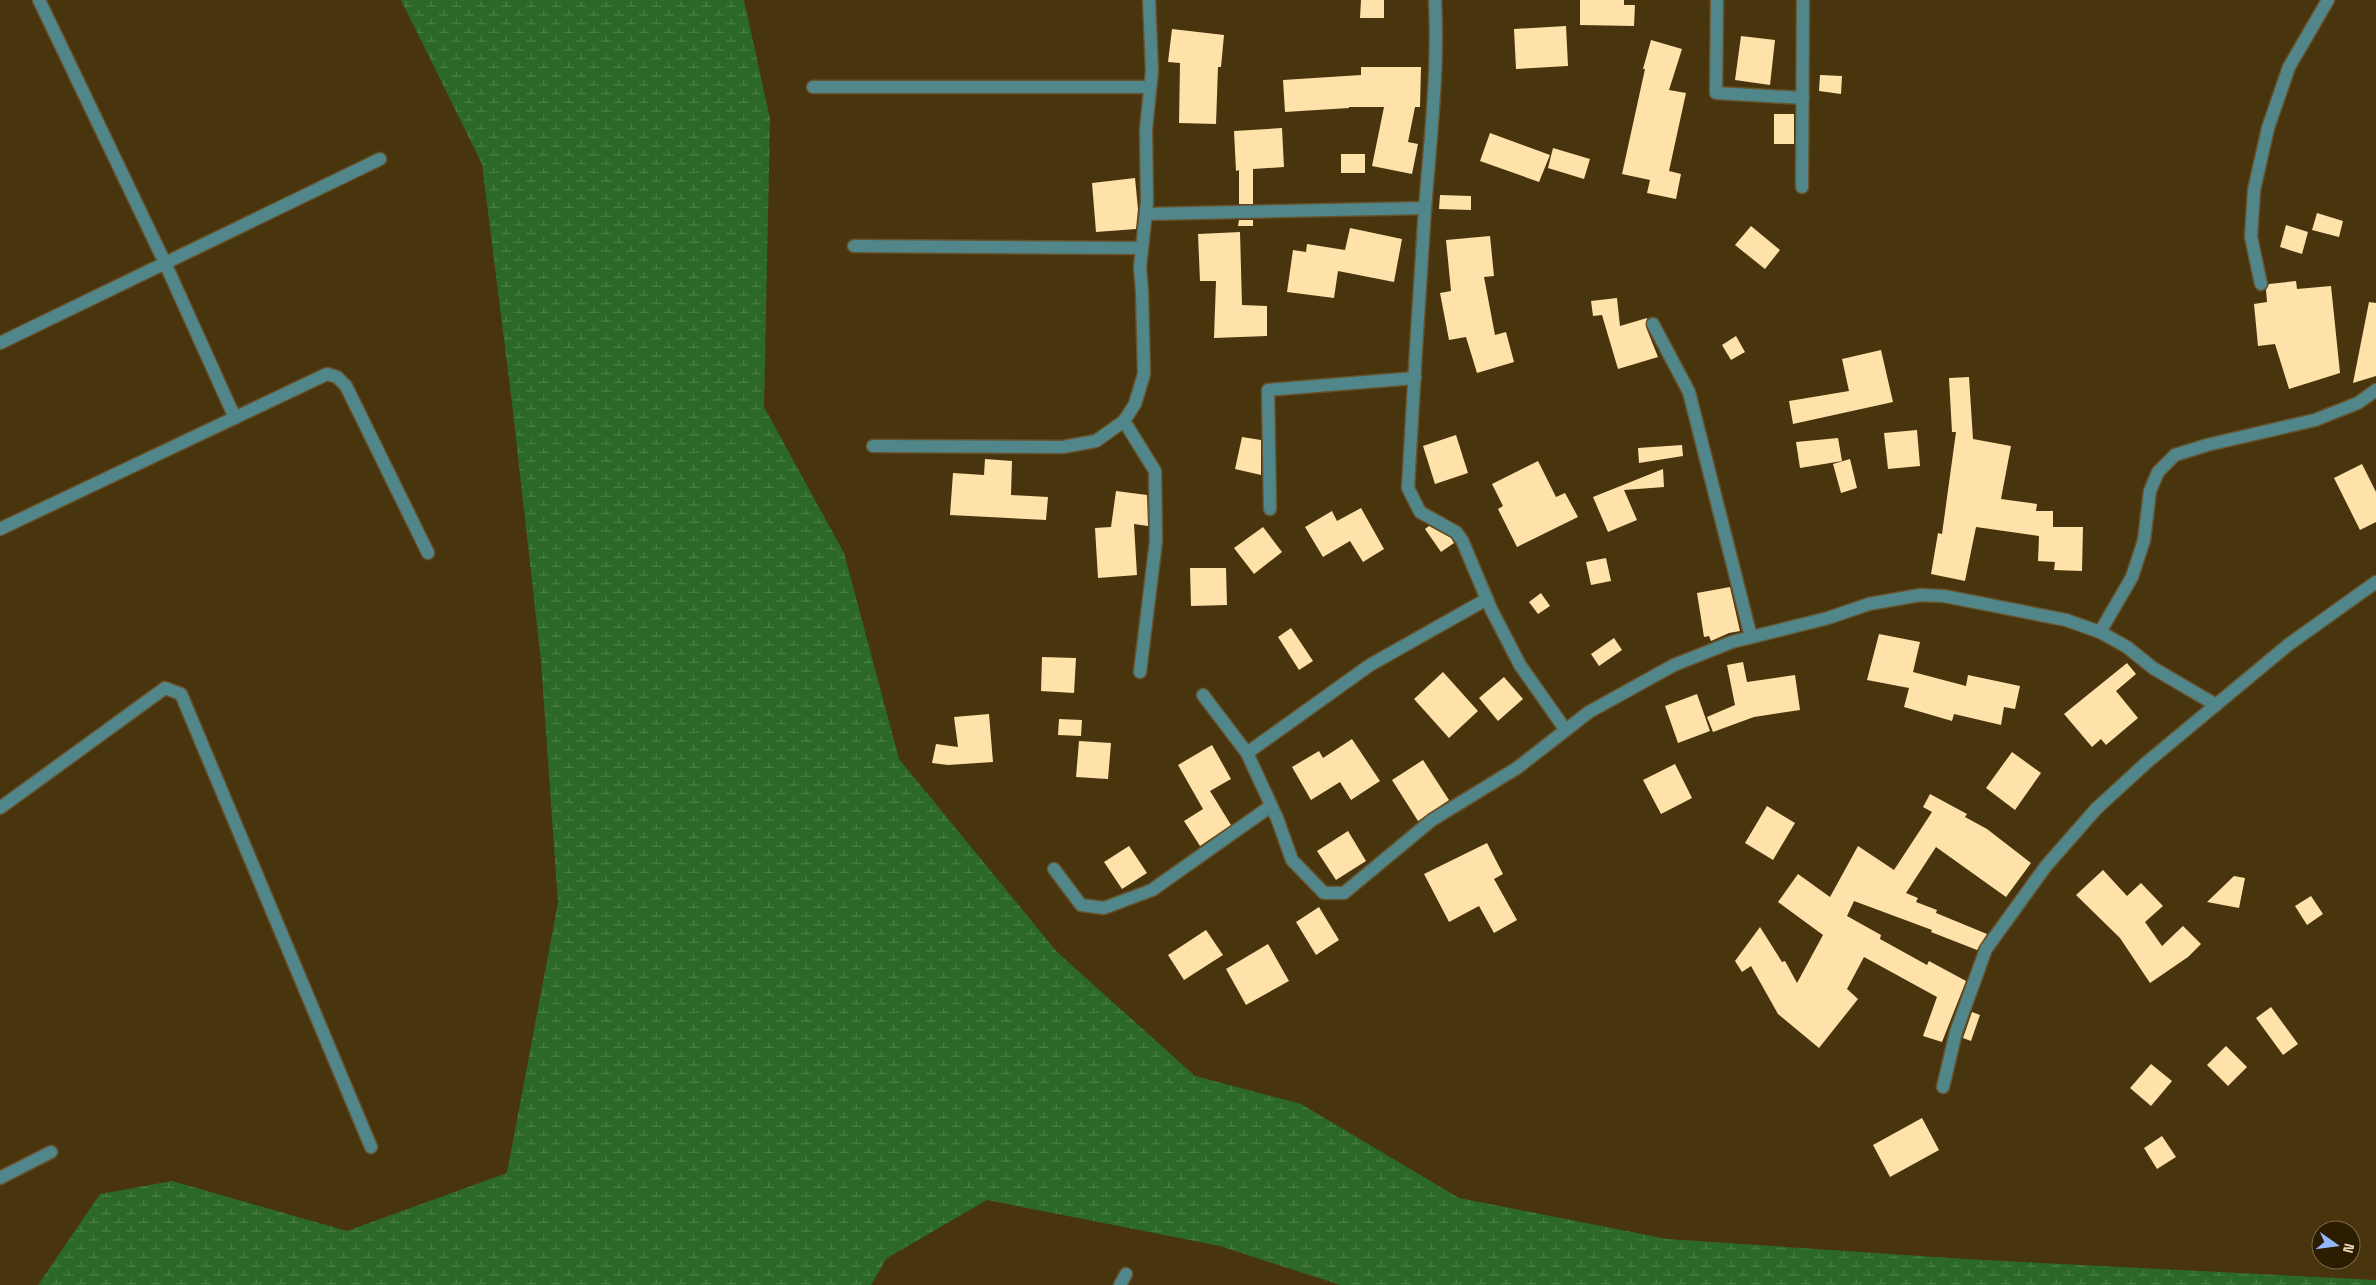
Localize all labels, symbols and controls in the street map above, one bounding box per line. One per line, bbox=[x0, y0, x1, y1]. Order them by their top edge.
north arrow bbox=[2311, 1220, 2361, 1270]
text: N bbox=[2339, 1241, 2358, 1255]

